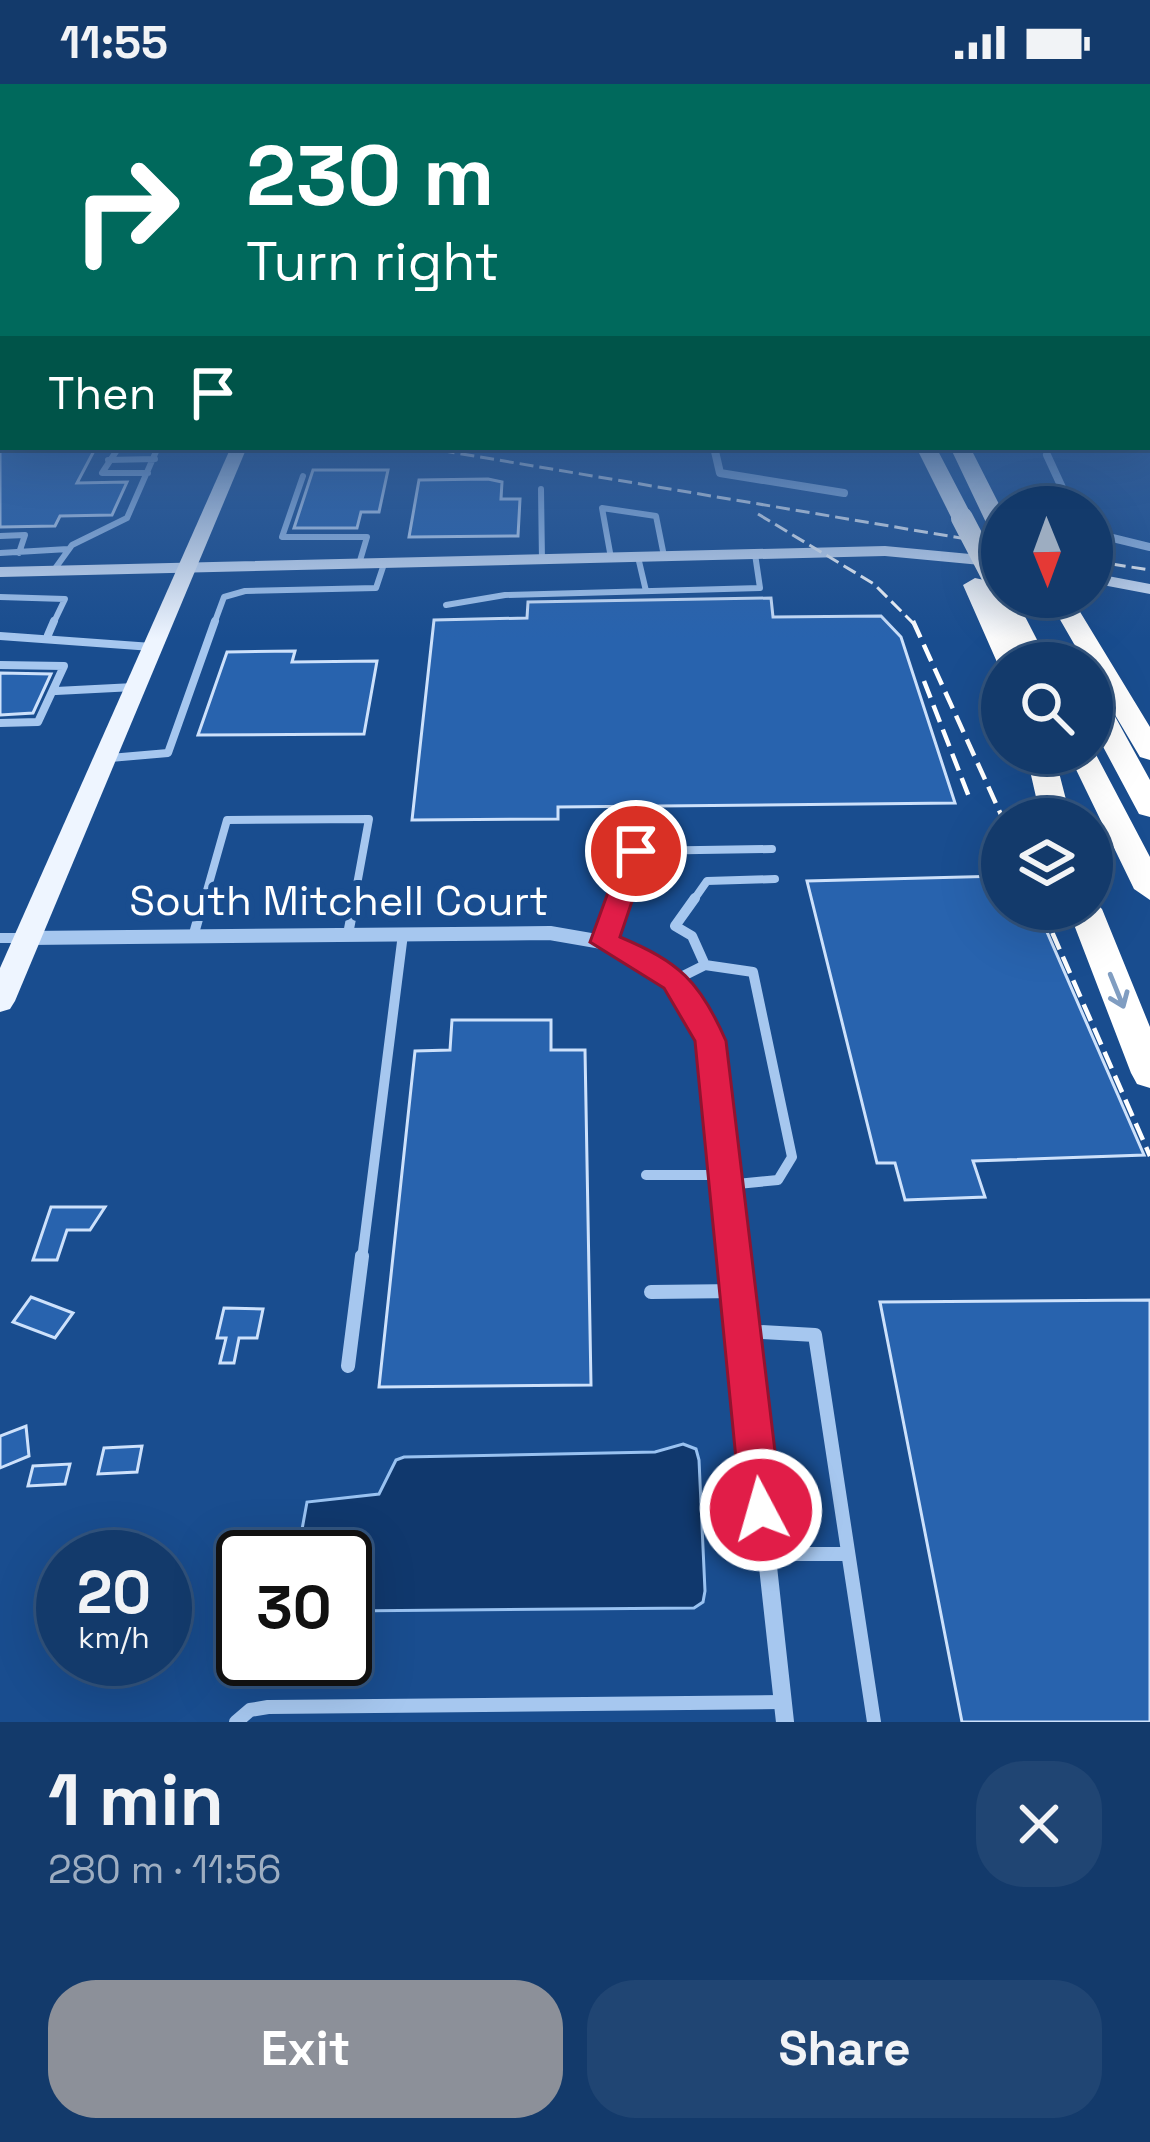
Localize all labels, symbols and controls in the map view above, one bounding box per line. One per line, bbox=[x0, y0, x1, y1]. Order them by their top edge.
text: 11:55 bbox=[60, 14, 168, 71]
text: 230 m bbox=[246, 122, 494, 230]
icon: right bbox=[48, 132, 204, 288]
text: Turn right bbox=[246, 227, 499, 296]
icon: arrive bbox=[180, 360, 246, 426]
text: Then bbox=[48, 365, 156, 422]
north arrow bbox=[981, 486, 1113, 618]
map controls bbox=[981, 486, 1113, 930]
button: search bbox=[981, 642, 1113, 774]
button: layers bbox=[981, 798, 1113, 930]
pin bbox=[585, 800, 687, 902]
icon: arrive bbox=[603, 818, 669, 884]
street label: South Mitchell Court bbox=[129, 874, 549, 927]
one-way arrow bbox=[1108, 972, 1129, 1009]
position arrow bbox=[698, 1447, 824, 1573]
speed limit sign: 30 bbox=[216, 1530, 372, 1686]
text: 20 bbox=[77, 1554, 151, 1631]
text: km/h bbox=[78, 1618, 150, 1657]
text: 1 min bbox=[48, 1754, 224, 1846]
button: close bbox=[976, 1761, 1102, 1887]
text: 280 m · 11:56 bbox=[48, 1845, 281, 1894]
button: Exit bbox=[48, 1980, 563, 2118]
button: Share bbox=[587, 1980, 1102, 2118]

